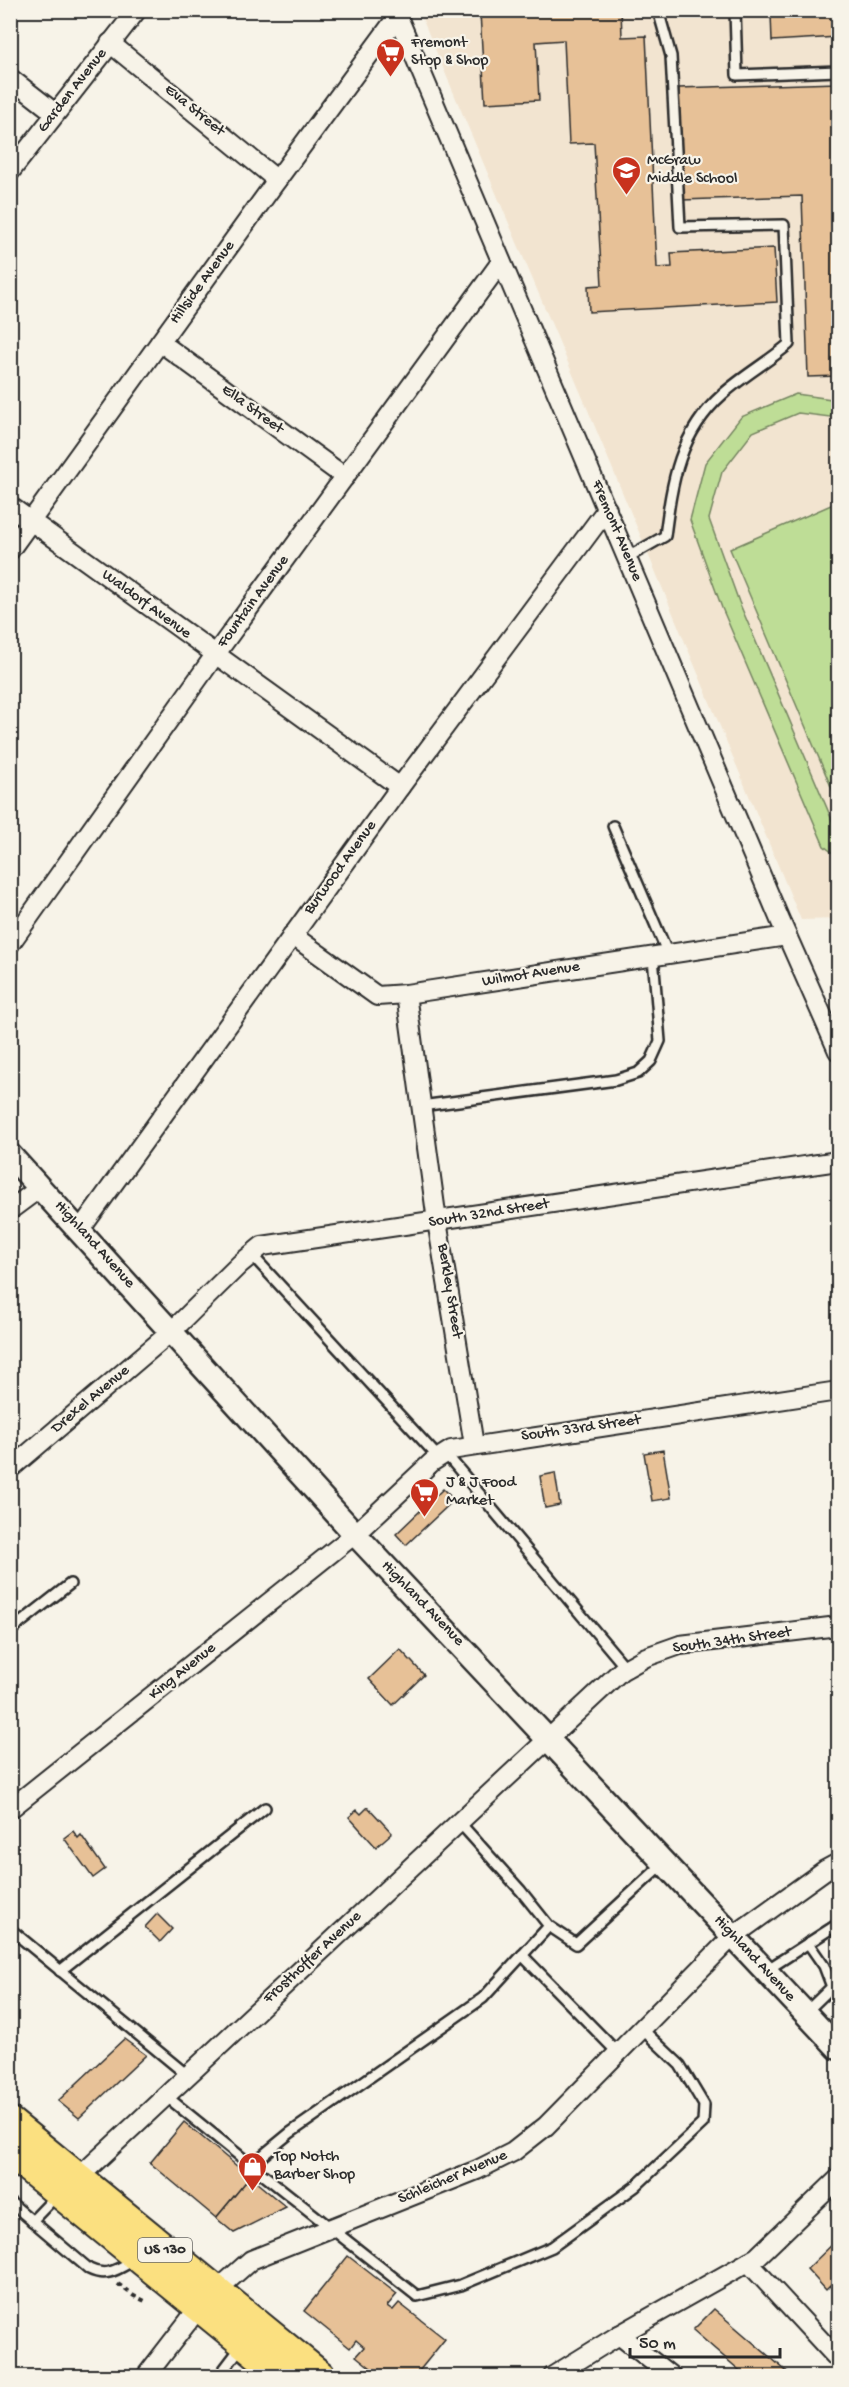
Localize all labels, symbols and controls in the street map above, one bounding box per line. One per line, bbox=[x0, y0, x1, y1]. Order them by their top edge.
place label: Fremont Stop & Shop bbox=[410, 34, 488, 71]
supermarket icon: Fremont Stop & Shop bbox=[374, 36, 406, 78]
street label: Garden Avenue bbox=[34, 44, 112, 137]
street label: Eva Street bbox=[160, 81, 229, 142]
place label: McGraw Middle School bbox=[647, 152, 737, 189]
school or university icon: McGraw Middle School bbox=[610, 154, 642, 196]
street label: Hillside Avenue bbox=[166, 237, 240, 328]
street label: Ella Street bbox=[217, 381, 288, 440]
street label: Fremont Avenue bbox=[586, 477, 646, 585]
street label: Fountain Avenue bbox=[213, 551, 294, 653]
street label: Waldorf Avenue bbox=[97, 566, 195, 644]
street label: Burwood Avenue bbox=[300, 817, 382, 920]
street label: Wilmot Avenue bbox=[481, 958, 582, 992]
street label: South 32nd Street bbox=[427, 1195, 552, 1233]
street label: Highland Avenue bbox=[50, 1197, 139, 1293]
street label: Berkley Street bbox=[432, 1241, 466, 1341]
street label: Drexel Avenue bbox=[47, 1361, 135, 1439]
street label: South 33rd Street bbox=[520, 1411, 643, 1447]
place label: J & J Food Market bbox=[446, 1474, 518, 1511]
supermarket icon: J & J Food Market bbox=[409, 1476, 441, 1518]
street label: Highland Avenue bbox=[376, 1557, 468, 1651]
street label: South 34th Street bbox=[671, 1623, 794, 1659]
street label: King Avenue bbox=[146, 1639, 221, 1705]
street label: Frosthoffer Avenue bbox=[259, 1907, 367, 2009]
street label: Highland Avenue bbox=[709, 1912, 800, 2007]
street label: Schleicher Avenue bbox=[396, 2146, 511, 2210]
place label: Top Notch Barber Shop bbox=[273, 2148, 355, 2185]
shop icon: Top Notch Barber Shop bbox=[237, 2150, 269, 2192]
road number: US 130 bbox=[138, 2238, 192, 2262]
scale bar bbox=[630, 2321, 780, 2359]
text: 50 m bbox=[639, 2334, 676, 2355]

